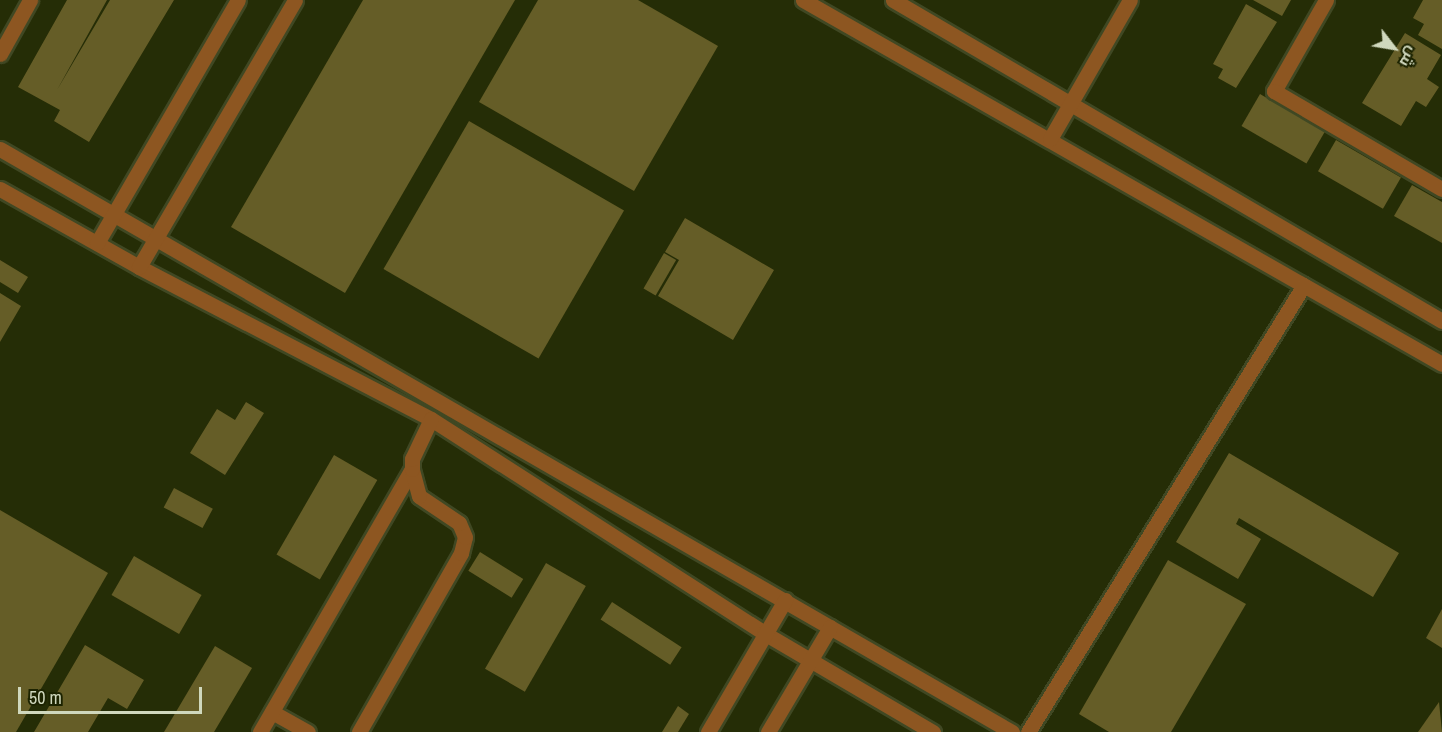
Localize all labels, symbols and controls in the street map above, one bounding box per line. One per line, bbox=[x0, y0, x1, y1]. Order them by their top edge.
north arrow bbox=[1364, 18, 1424, 78]
text: ش bbox=[1395, 43, 1424, 72]
scale bar bbox=[21, 675, 206, 713]
text: 50 m bbox=[29, 685, 62, 710]

